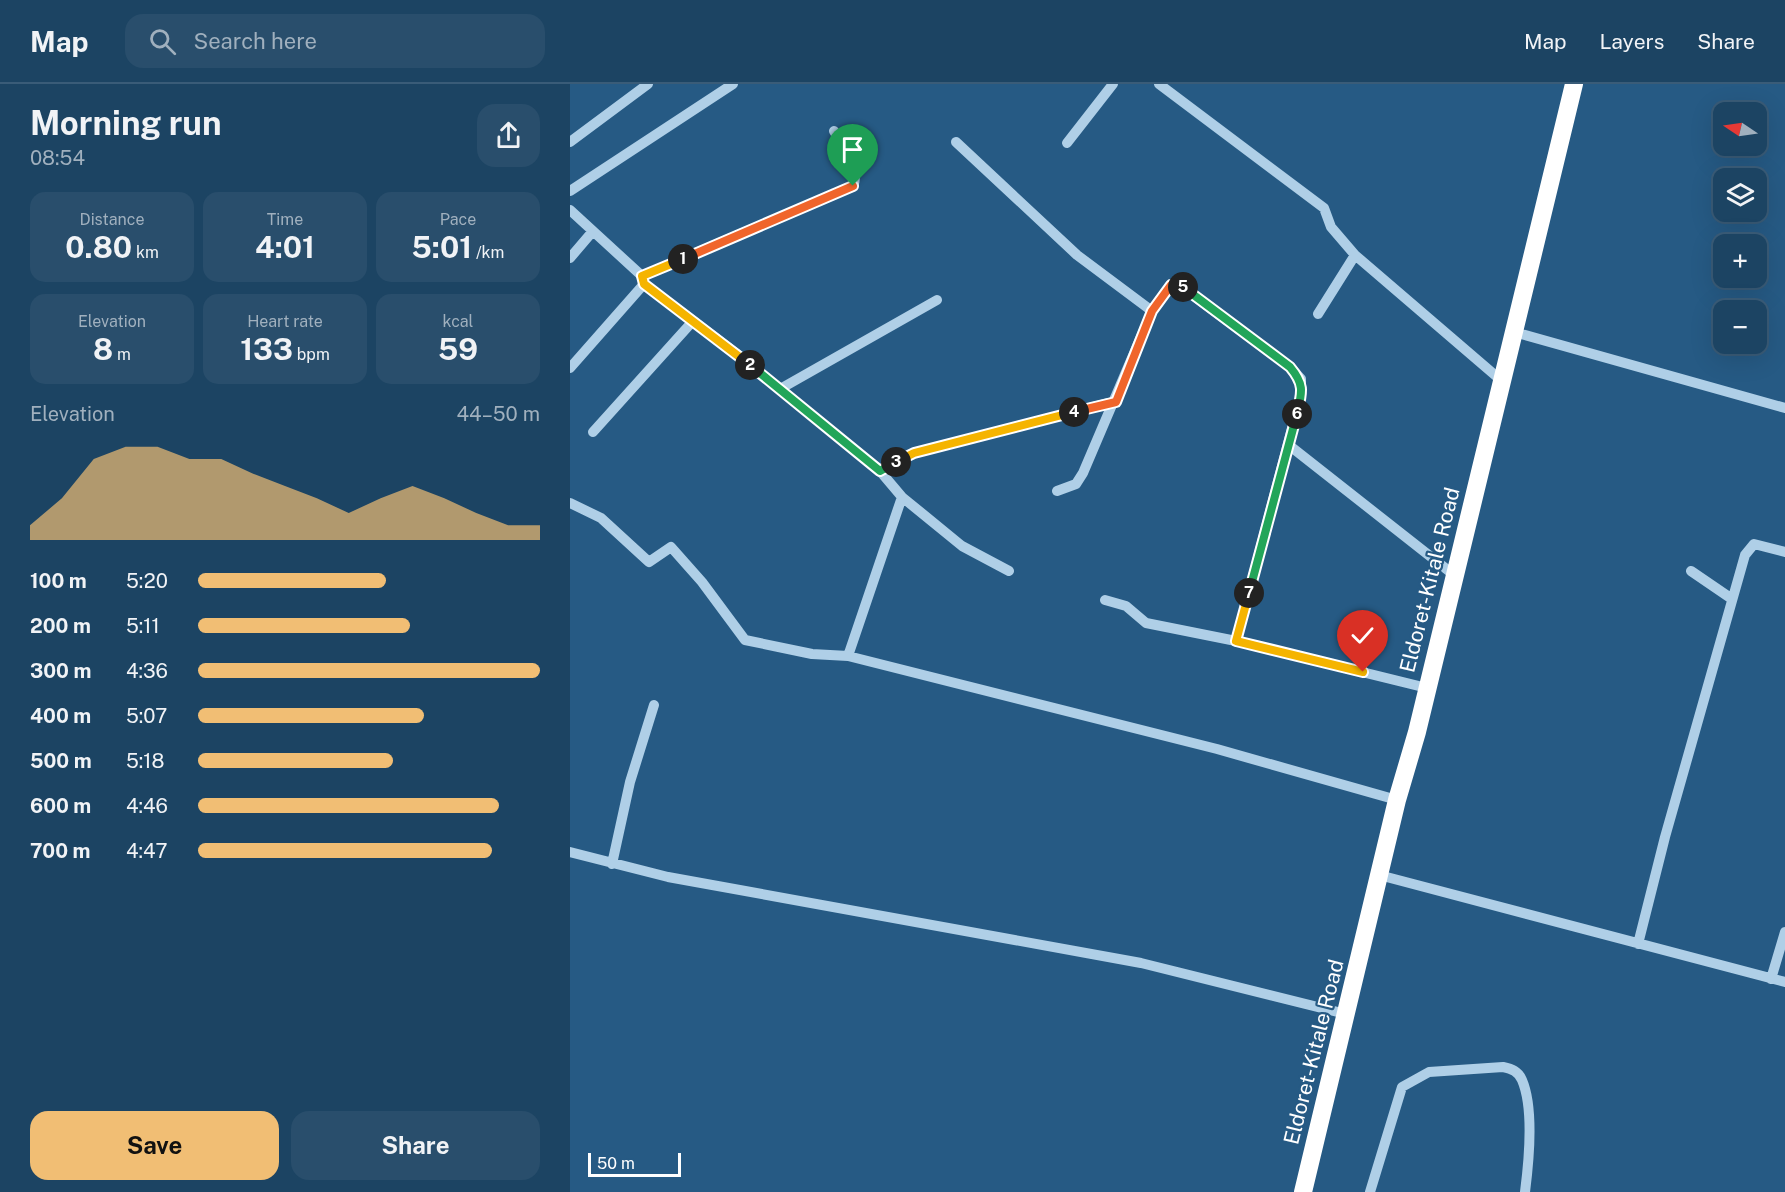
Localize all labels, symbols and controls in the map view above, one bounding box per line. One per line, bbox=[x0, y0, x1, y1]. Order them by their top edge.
search box bbox=[125, 14, 545, 68]
text: Map bbox=[30, 25, 89, 58]
icon: search bbox=[146, 25, 179, 58]
text: Search here bbox=[194, 28, 317, 54]
text: Map bbox=[1524, 29, 1567, 54]
text: Layers bbox=[1600, 29, 1664, 54]
text: Share bbox=[1697, 29, 1755, 54]
north arrow bbox=[1713, 102, 1767, 156]
map controls bbox=[1713, 102, 1767, 354]
text: Morning run bbox=[30, 104, 222, 142]
button: share bbox=[477, 104, 540, 167]
pin bbox=[827, 124, 878, 186]
icon: arrive bbox=[836, 133, 869, 166]
text: 08:54 bbox=[30, 146, 85, 170]
button: layers bbox=[1713, 168, 1767, 222]
text: Distance bbox=[80, 210, 144, 229]
text: Time bbox=[267, 210, 303, 229]
text: Pace bbox=[440, 210, 476, 229]
text: 0.80 bbox=[65, 229, 132, 265]
text: 4:01 bbox=[255, 229, 315, 265]
text: 5:01 bbox=[412, 229, 472, 265]
button: + bbox=[1713, 234, 1767, 288]
text: km bbox=[132, 243, 159, 262]
text: /km bbox=[472, 243, 504, 262]
pin: 1 bbox=[668, 244, 698, 274]
text: 1 bbox=[680, 249, 686, 268]
pin: 5 bbox=[1168, 272, 1198, 302]
text: 5 bbox=[1178, 277, 1188, 296]
button: − bbox=[1713, 300, 1767, 354]
text: Elevation bbox=[78, 312, 146, 331]
text: Heart rate bbox=[247, 312, 323, 331]
text: kcal bbox=[443, 312, 473, 331]
text: 8 bbox=[93, 331, 113, 367]
text: 133 bbox=[240, 331, 293, 367]
text: 59 bbox=[438, 331, 478, 367]
text: m bbox=[113, 345, 131, 364]
text: bpm bbox=[293, 345, 330, 364]
pin: 2 bbox=[735, 350, 765, 380]
text: 2 bbox=[745, 355, 755, 374]
pin: 4 bbox=[1059, 397, 1089, 427]
pin: 6 bbox=[1282, 399, 1312, 429]
text: Elevation bbox=[30, 402, 115, 426]
text: 44–50 m bbox=[457, 402, 540, 426]
text: 4 bbox=[1069, 402, 1079, 421]
text: 6 bbox=[1292, 404, 1302, 423]
pin: 3 bbox=[881, 447, 911, 477]
text: 3 bbox=[891, 452, 901, 471]
street label: Eldoret-Kitale Road bbox=[1394, 485, 1465, 675]
text: 100 m bbox=[30, 569, 87, 593]
text: 5:20 bbox=[126, 569, 168, 593]
pin: 7 bbox=[1234, 578, 1264, 608]
text: 7 bbox=[1244, 583, 1254, 602]
pin bbox=[1337, 610, 1388, 672]
text: 200 m bbox=[30, 614, 91, 638]
text: 5:11 bbox=[126, 614, 160, 638]
icon: check bbox=[1346, 619, 1379, 652]
text: 300 m bbox=[30, 659, 91, 683]
text: 4:36 bbox=[126, 659, 168, 683]
text: 400 m bbox=[30, 704, 91, 728]
text: 5:07 bbox=[126, 704, 167, 728]
text: 500 m bbox=[30, 749, 92, 773]
text: 5:18 bbox=[126, 749, 164, 773]
text: 600 m bbox=[30, 794, 91, 818]
text: 4:46 bbox=[126, 794, 168, 818]
text: 700 m bbox=[30, 839, 90, 863]
text: 4:47 bbox=[126, 839, 168, 863]
street label: Eldoret-Kitale Road bbox=[1278, 957, 1349, 1147]
button: Save bbox=[30, 1111, 279, 1180]
button: Share bbox=[291, 1111, 540, 1180]
scale bar bbox=[588, 1150, 681, 1178]
text: 50 m bbox=[597, 1154, 635, 1173]

